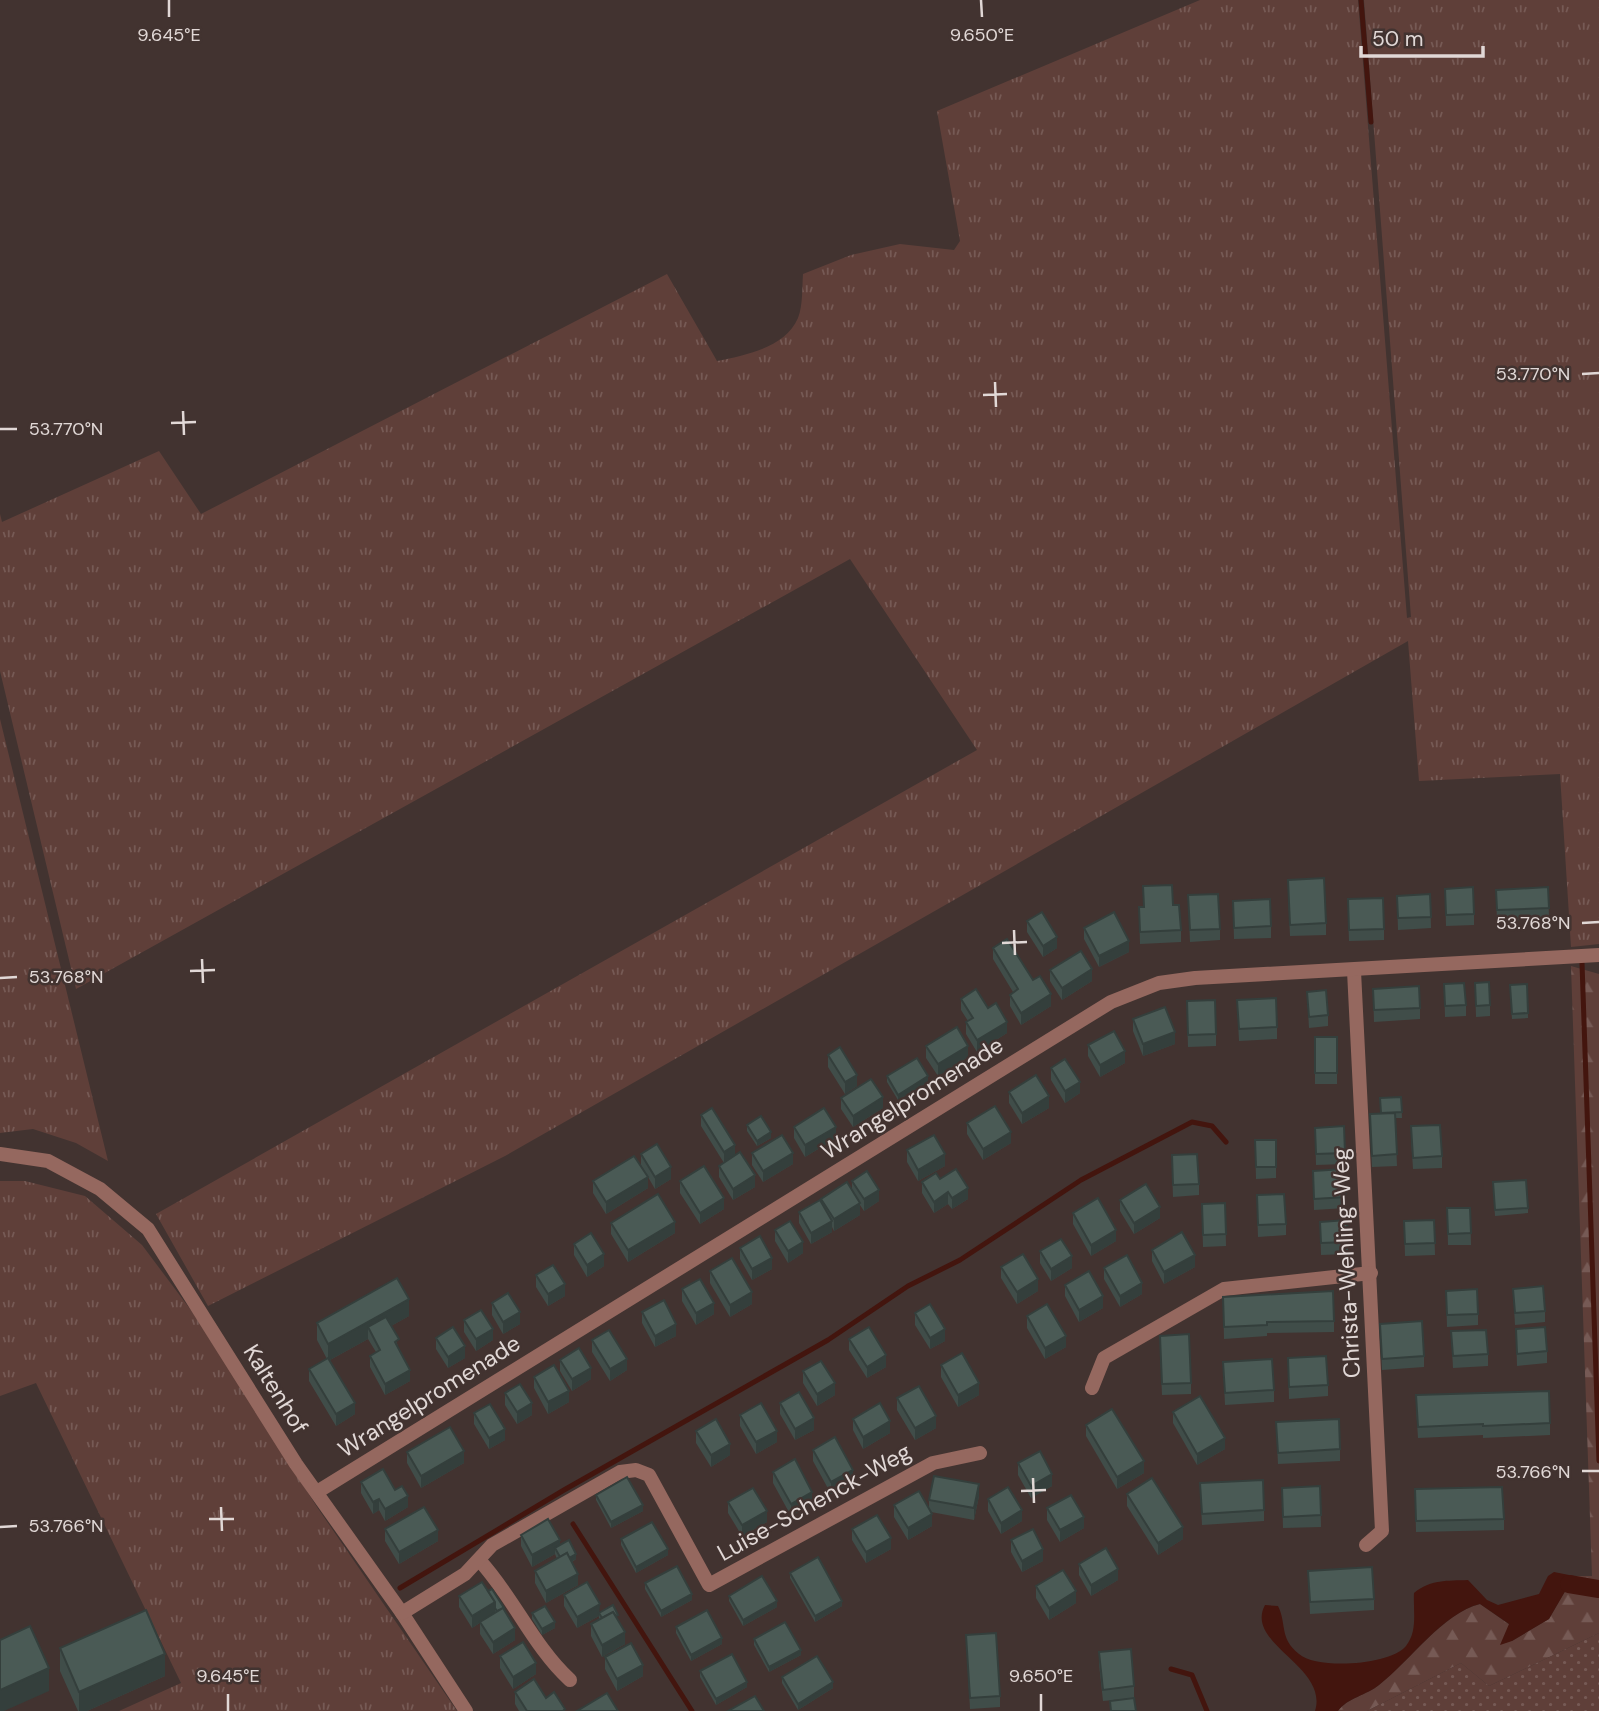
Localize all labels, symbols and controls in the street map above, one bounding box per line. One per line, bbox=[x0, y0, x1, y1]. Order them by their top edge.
scale bar bbox=[1361, 14, 1484, 58]
text: 9.645°E bbox=[137, 23, 201, 47]
text: 9.650°E bbox=[950, 23, 1014, 47]
text: 50 m bbox=[1372, 25, 1423, 53]
text: 53.770°N bbox=[1496, 362, 1570, 386]
text: 53.770°N bbox=[29, 417, 103, 441]
text: 53.768°N bbox=[1496, 911, 1570, 935]
text: 53.768°N bbox=[29, 965, 103, 989]
street label: Wrangelpromenade bbox=[815, 1030, 1009, 1166]
street label: Christa-Wehling-Weg bbox=[1325, 1147, 1367, 1379]
street label: Wrangelpromenade bbox=[332, 1328, 526, 1464]
street label: Kaltenhof bbox=[237, 1339, 315, 1440]
street label: Luise-Schenck-Weg bbox=[712, 1436, 916, 1568]
text: 53.766°N bbox=[1495, 1460, 1571, 1484]
text: 53.766°N bbox=[28, 1514, 104, 1538]
text: 9.645°E bbox=[196, 1664, 260, 1688]
text: 9.650°E bbox=[1009, 1664, 1073, 1688]

